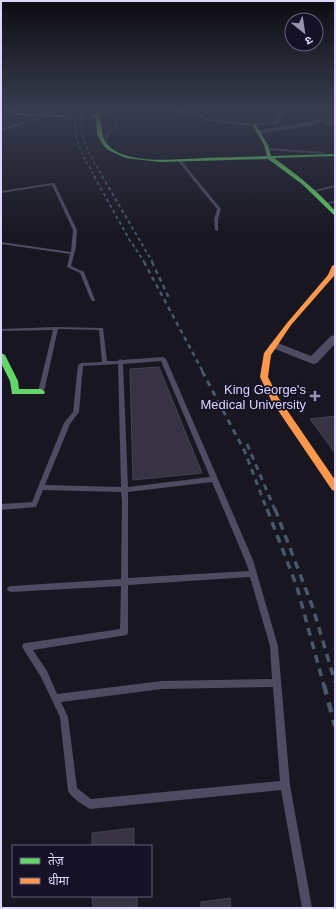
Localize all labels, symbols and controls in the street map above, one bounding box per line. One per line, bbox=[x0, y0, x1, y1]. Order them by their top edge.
north arrow bbox=[284, 12, 324, 52]
text: उ bbox=[303, 34, 315, 48]
place label: King George's Medical University bbox=[201, 382, 306, 412]
marker: King George's Medical University bbox=[309, 390, 321, 402]
legend bbox=[12, 845, 152, 897]
text: तेज़ bbox=[48, 853, 65, 868]
text: धीमा bbox=[48, 873, 70, 888]

